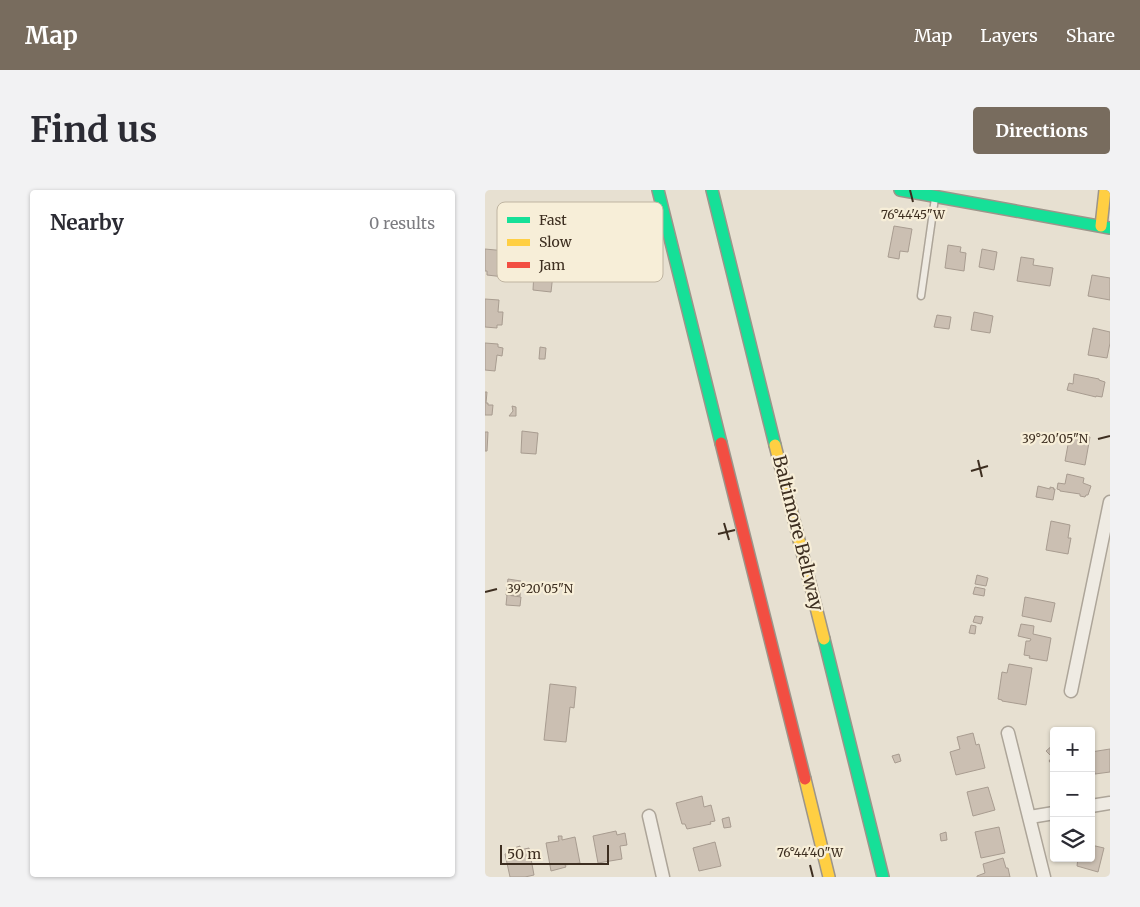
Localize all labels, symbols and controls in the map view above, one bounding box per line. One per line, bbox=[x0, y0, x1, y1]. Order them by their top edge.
text: Map bbox=[25, 20, 78, 51]
text: Map bbox=[914, 24, 952, 47]
text: Layers bbox=[980, 24, 1038, 47]
text: Share bbox=[1066, 24, 1115, 47]
button: Directions bbox=[973, 107, 1110, 154]
text: Find us bbox=[30, 108, 157, 152]
legend bbox=[497, 202, 663, 282]
text: 76°44'45"W bbox=[881, 207, 946, 222]
text: Nearby bbox=[50, 209, 124, 236]
text: Fast bbox=[539, 211, 567, 229]
text: 0 results bbox=[369, 213, 435, 233]
text: Slow bbox=[539, 233, 572, 251]
text: Jam bbox=[538, 256, 565, 274]
text: 39°20'05"N bbox=[1022, 431, 1089, 446]
street label: Baltimore Beltway bbox=[768, 453, 829, 614]
text: 39°20'05"N bbox=[507, 581, 574, 596]
map controls bbox=[1050, 727, 1095, 862]
button: + bbox=[1050, 727, 1095, 772]
button: − bbox=[1050, 772, 1095, 817]
button: layers bbox=[1050, 817, 1095, 862]
scale bar bbox=[500, 842, 609, 865]
text: 50 m bbox=[507, 845, 541, 863]
text: 76°44'40"W bbox=[777, 845, 844, 860]

